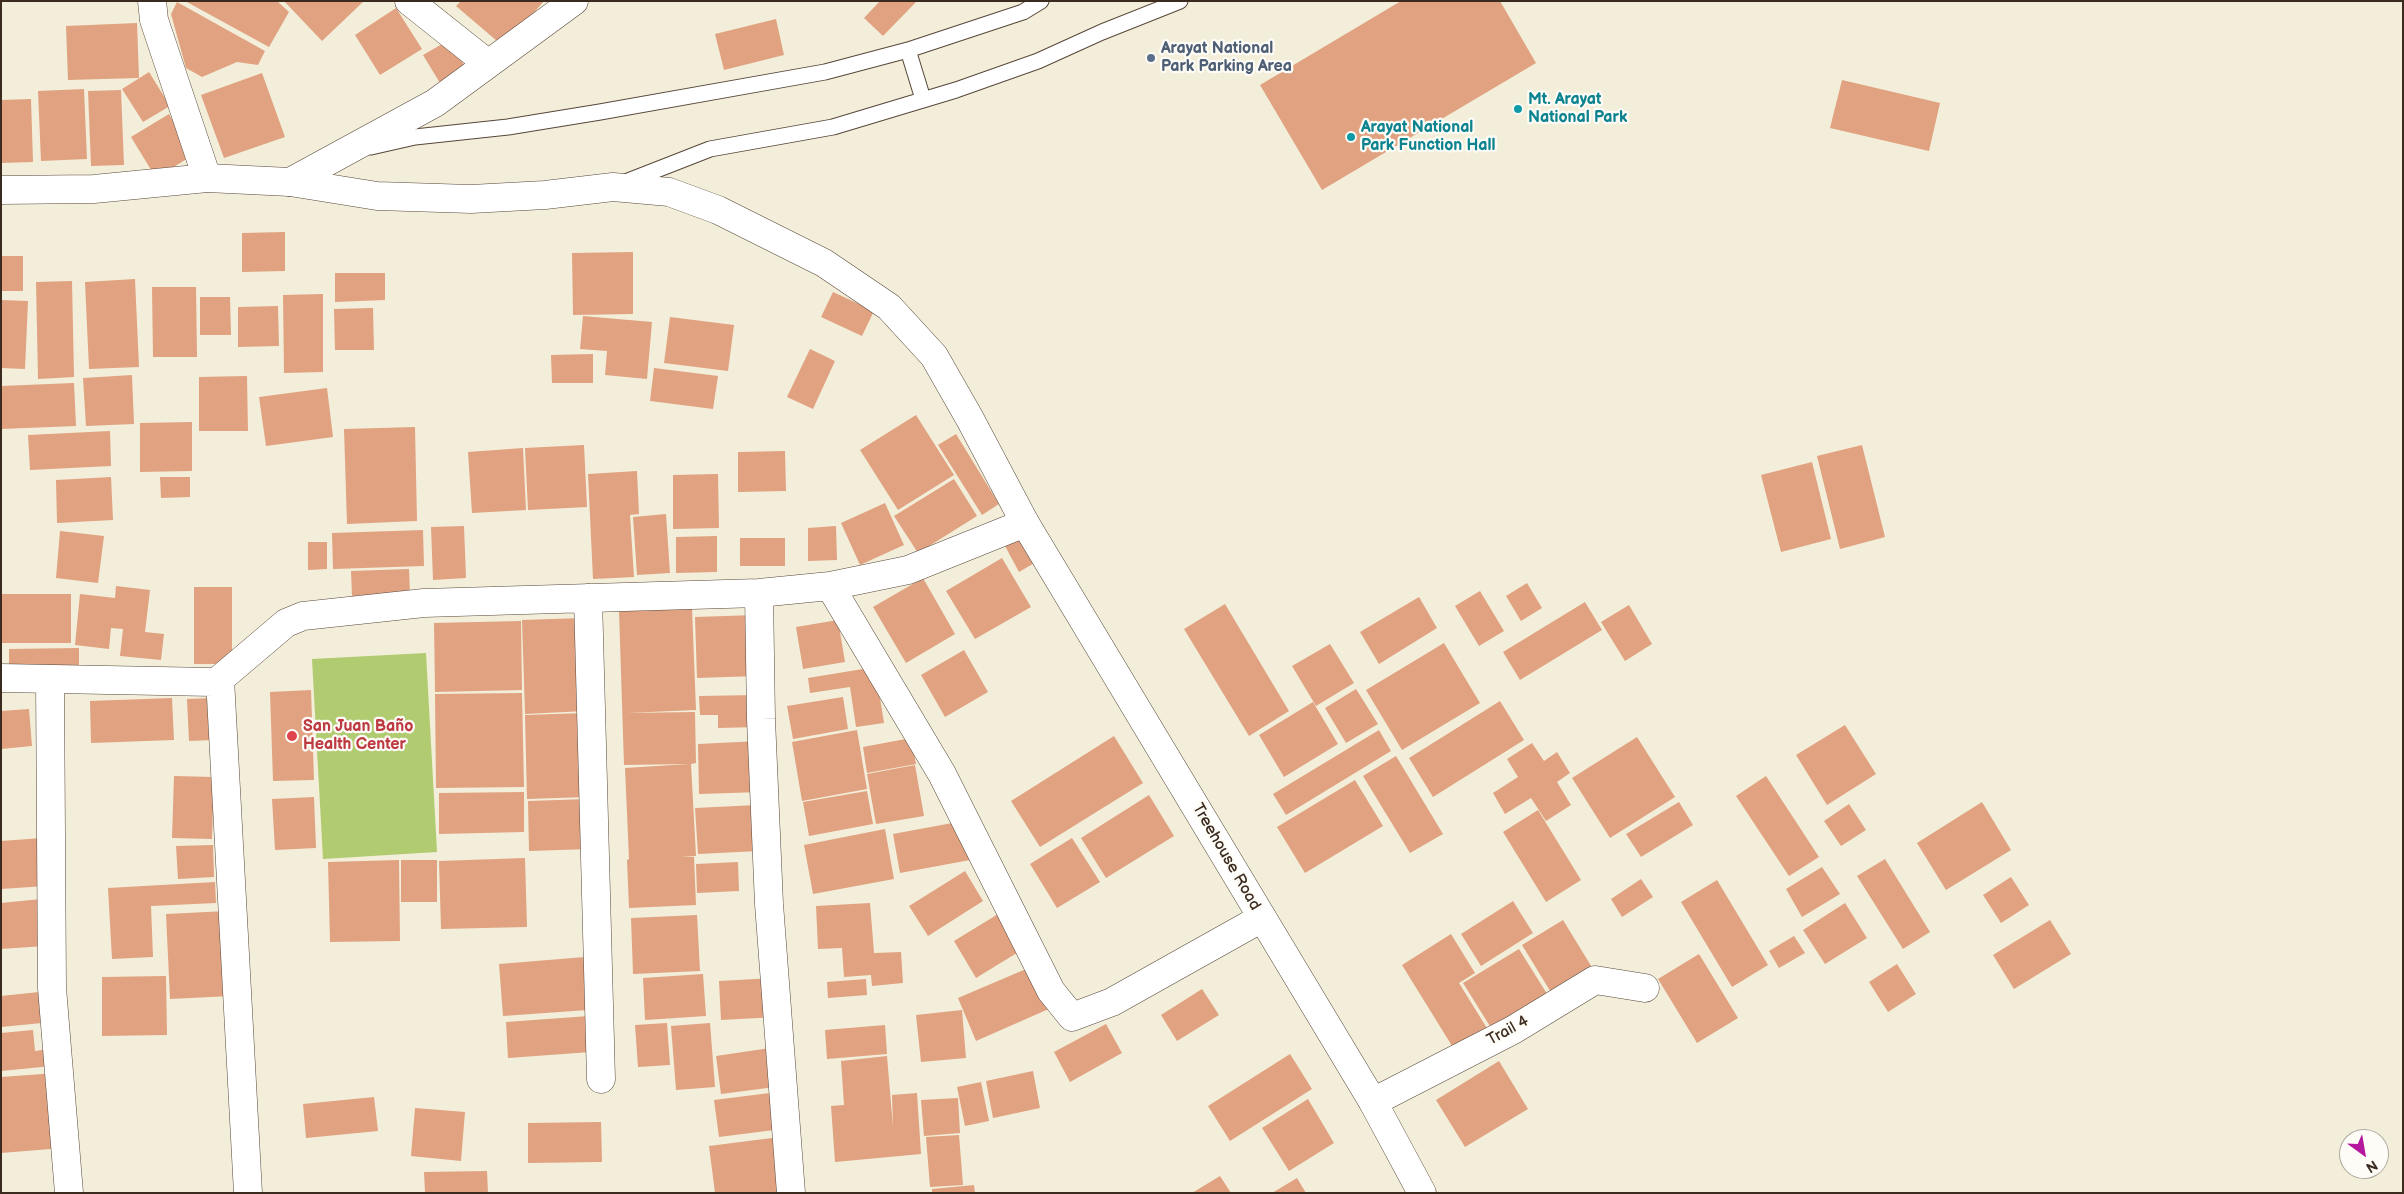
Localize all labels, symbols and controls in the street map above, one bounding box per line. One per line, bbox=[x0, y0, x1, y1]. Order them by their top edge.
place label: Arayat National Park Parking Area bbox=[1161, 39, 1292, 77]
marker: Arayat National Park Parking Area bbox=[1145, 52, 1157, 64]
place label: Mt. Arayat National Park bbox=[1528, 90, 1627, 128]
marker: Mt. Arayat National Park bbox=[1512, 103, 1524, 115]
place label: Arayat National Park Function Hall bbox=[1361, 118, 1496, 156]
marker: Arayat National Park Function Hall bbox=[1345, 131, 1357, 143]
place label: San Juan Baño Health Center bbox=[303, 717, 413, 755]
marker: San Juan Baño Health Center bbox=[285, 729, 299, 743]
street label: Treehouse Road bbox=[1188, 800, 1264, 914]
street label: Trail 4 bbox=[1484, 1012, 1532, 1050]
north arrow bbox=[2339, 1129, 2389, 1179]
text: N bbox=[2363, 1156, 2381, 1176]

